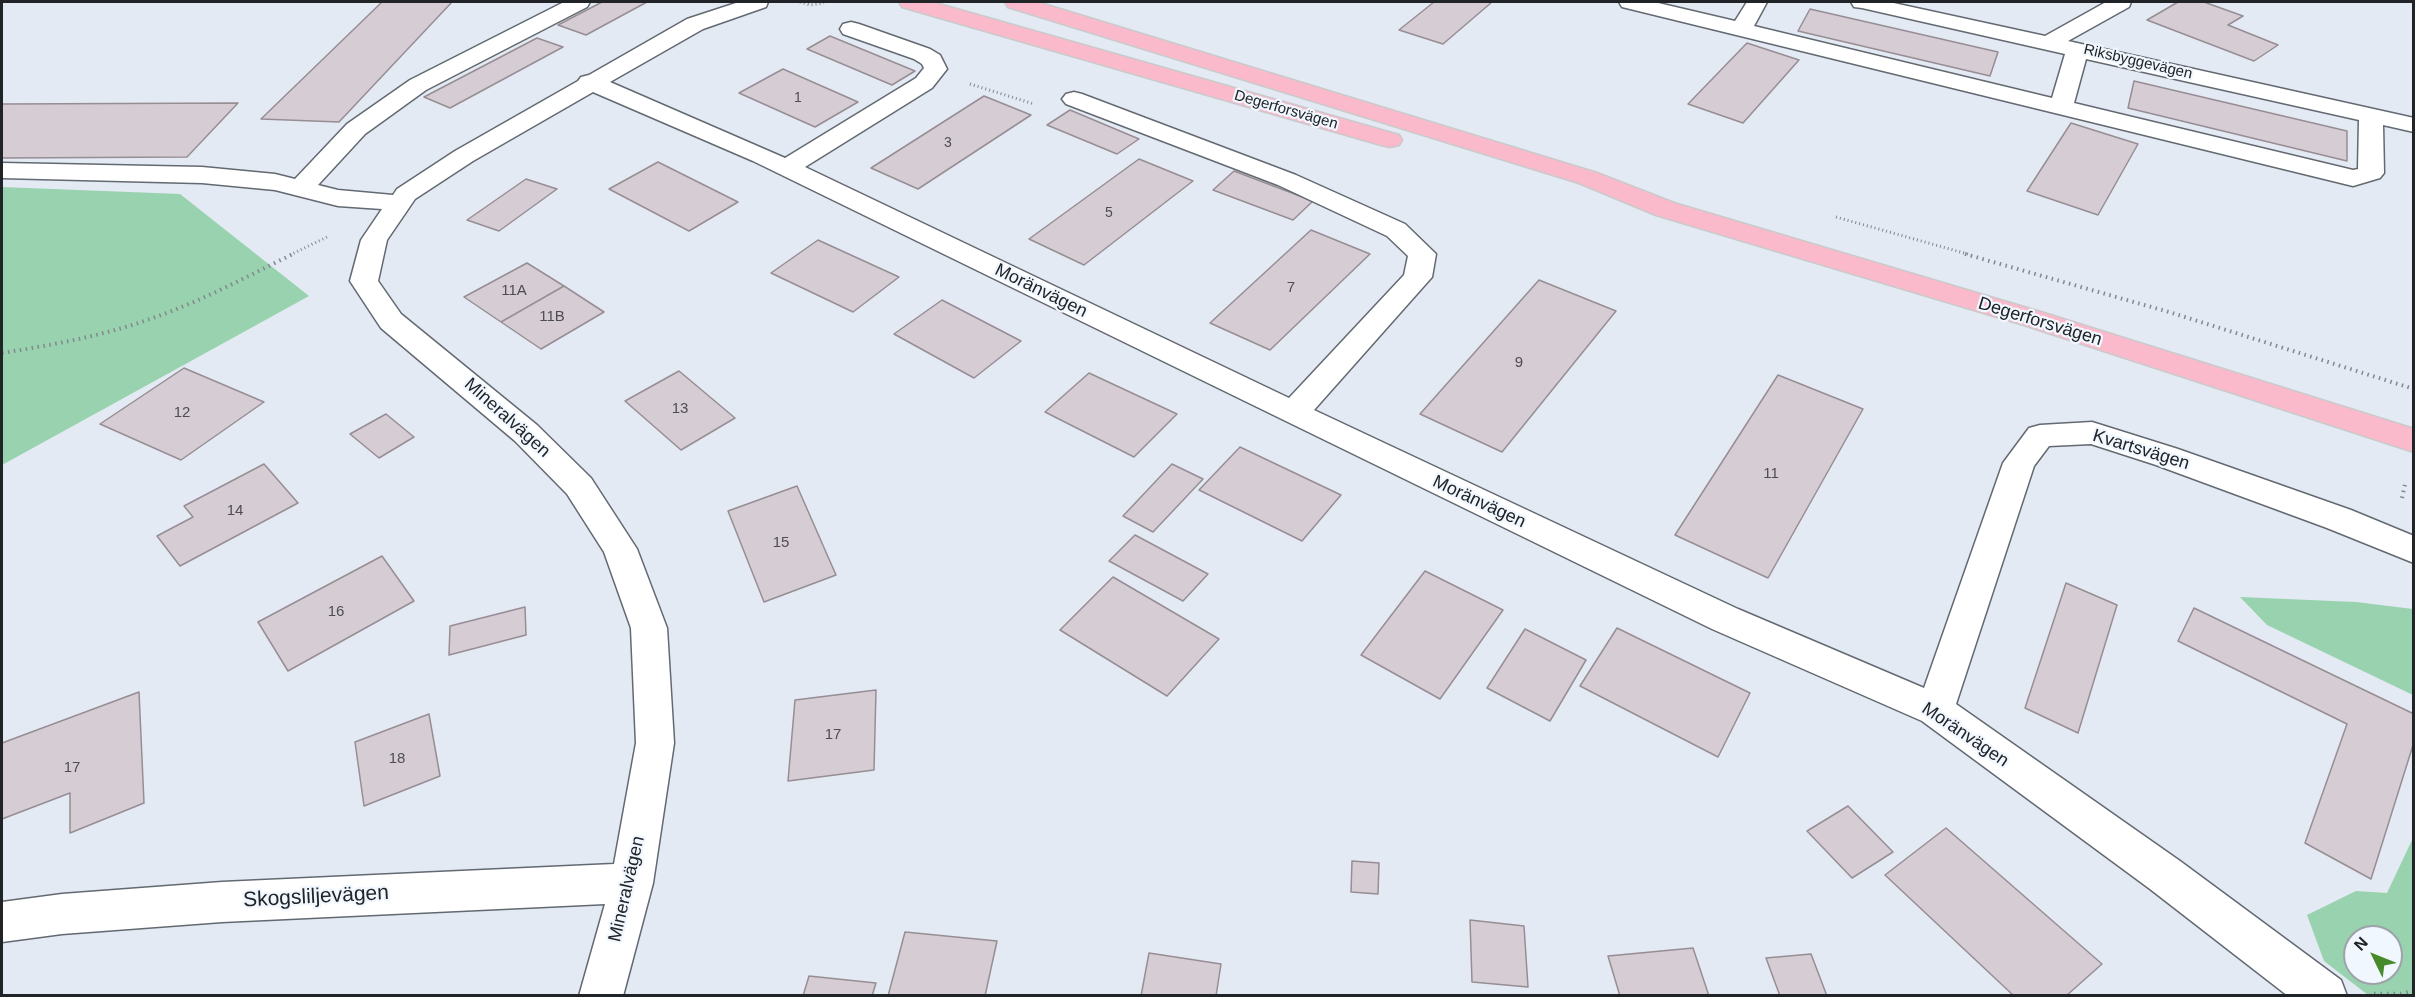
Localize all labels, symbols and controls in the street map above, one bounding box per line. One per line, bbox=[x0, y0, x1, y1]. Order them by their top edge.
street label: Riksbyggevägen bbox=[2082, 41, 2194, 83]
street label: Degerforsvägen bbox=[1232, 87, 1340, 133]
house number: 1 bbox=[794, 90, 802, 106]
house number: 3 bbox=[944, 135, 952, 151]
house number: 5 bbox=[1105, 205, 1113, 221]
street label: Moränvägen bbox=[991, 259, 1091, 323]
house number: 7 bbox=[1287, 279, 1295, 297]
house number: 11A bbox=[501, 282, 527, 300]
street label: Degerforsvägen bbox=[1976, 293, 2104, 351]
house number: 11B bbox=[539, 308, 565, 326]
house number: 9 bbox=[1515, 354, 1523, 372]
street label: Mineralvägen bbox=[460, 374, 554, 462]
house number: 13 bbox=[672, 400, 688, 418]
house number: 12 bbox=[174, 404, 190, 422]
street label: Kvartsvägen bbox=[2090, 425, 2192, 475]
house number: 11 bbox=[1763, 465, 1779, 483]
street label: Moränvägen bbox=[1429, 471, 1529, 533]
house number: 14 bbox=[227, 502, 243, 520]
house number: 15 bbox=[773, 534, 789, 552]
house number: 16 bbox=[328, 603, 344, 621]
street label: Moränvägen bbox=[1917, 698, 2013, 772]
house number: 17 bbox=[825, 726, 841, 744]
house number: 18 bbox=[389, 750, 405, 768]
house number: 17 bbox=[64, 759, 80, 777]
street label: Mineralvägen bbox=[604, 834, 650, 944]
street label: Skogsliljevägen bbox=[242, 881, 390, 913]
north arrow bbox=[2343, 925, 2403, 985]
text: N bbox=[2351, 934, 2371, 954]

